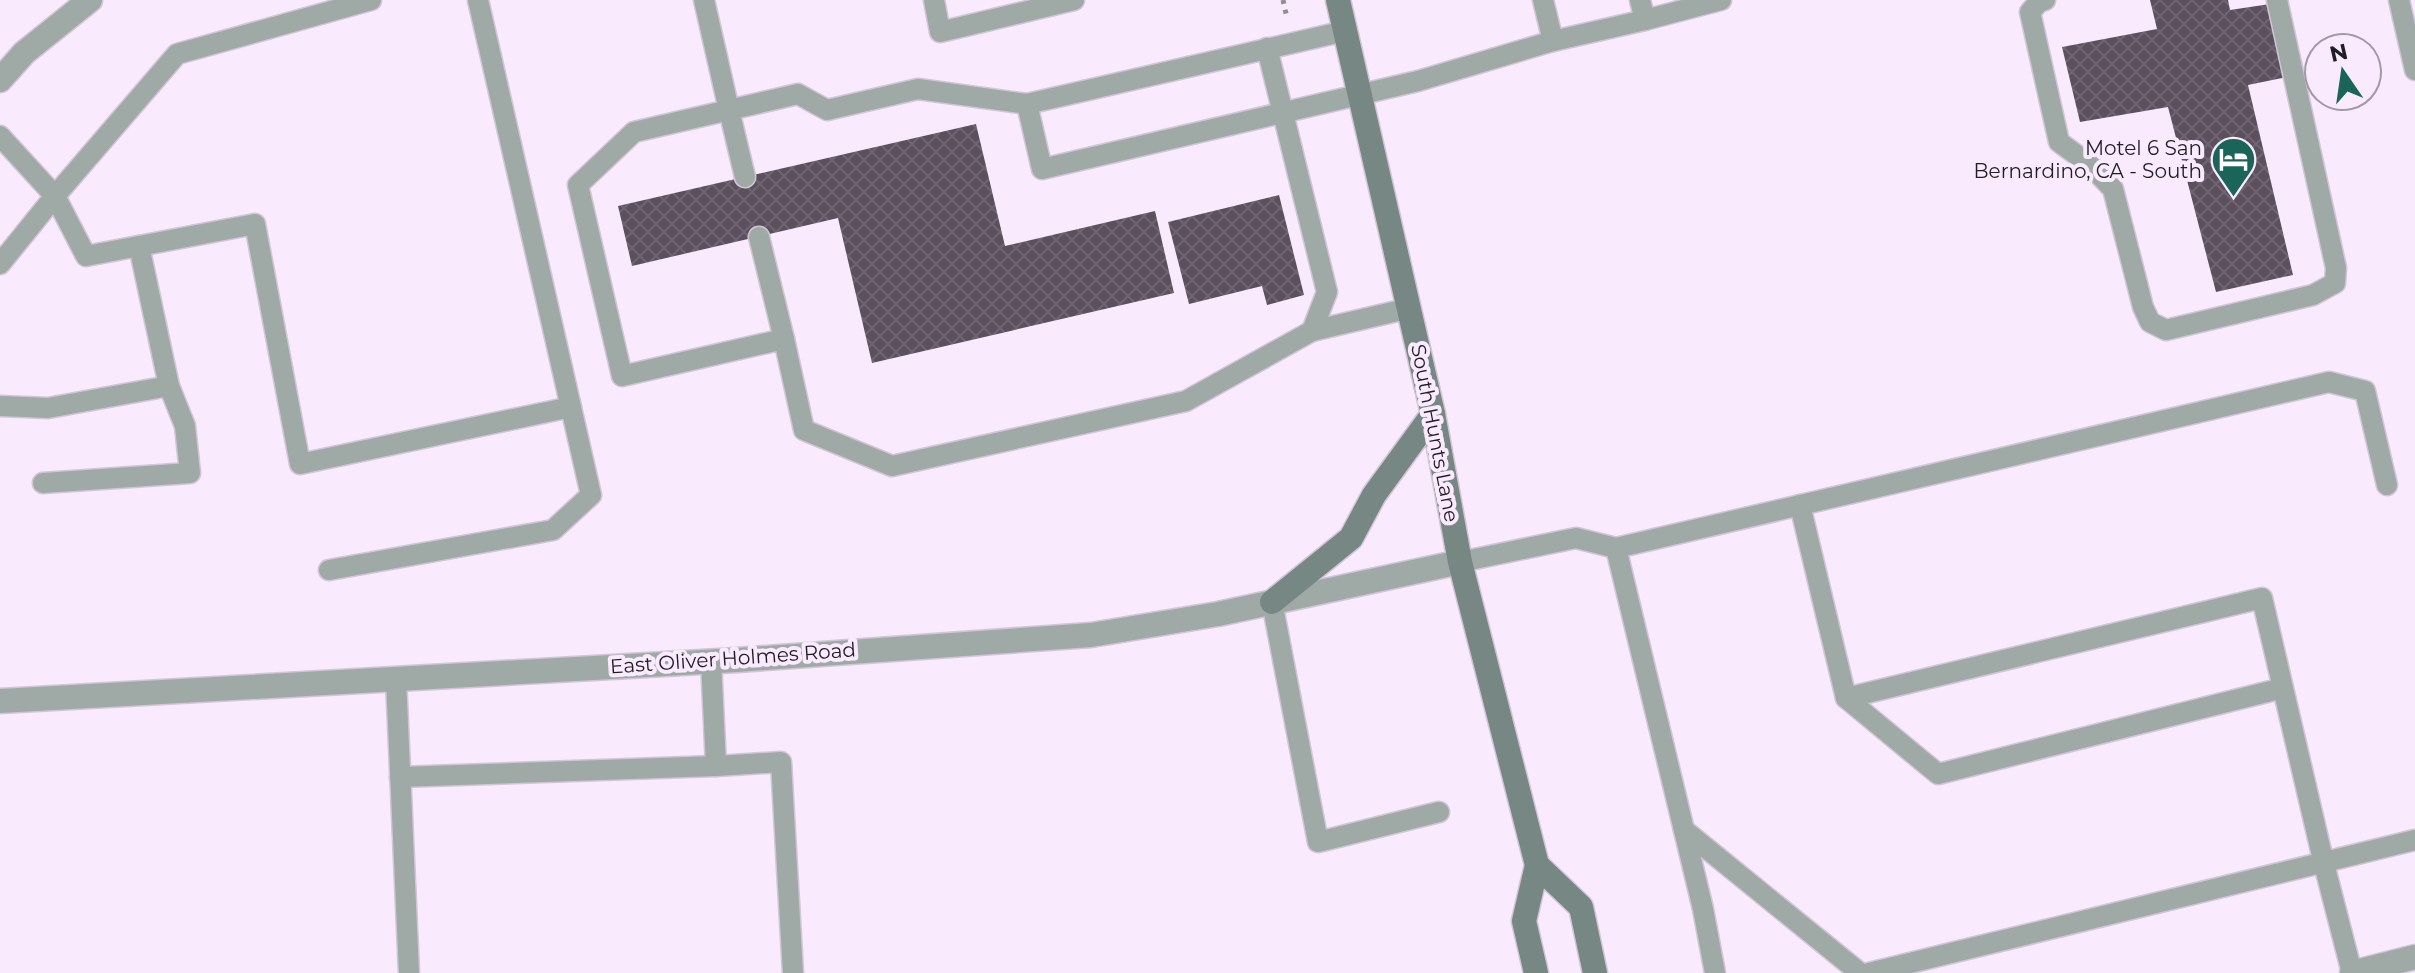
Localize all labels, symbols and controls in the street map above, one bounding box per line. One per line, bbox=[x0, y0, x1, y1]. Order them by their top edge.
north arrow bbox=[2303, 32, 2383, 112]
text: N bbox=[2327, 38, 2350, 68]
place label: Motel 6 San Bernardino, CA - South bbox=[1974, 136, 2202, 183]
hotel icon: Motel 6 San Bernardino, CA - South bbox=[2209, 136, 2257, 199]
street label: South Hunts Lane bbox=[1406, 342, 1464, 524]
street label: East Oliver Holmes Road bbox=[609, 637, 857, 679]

